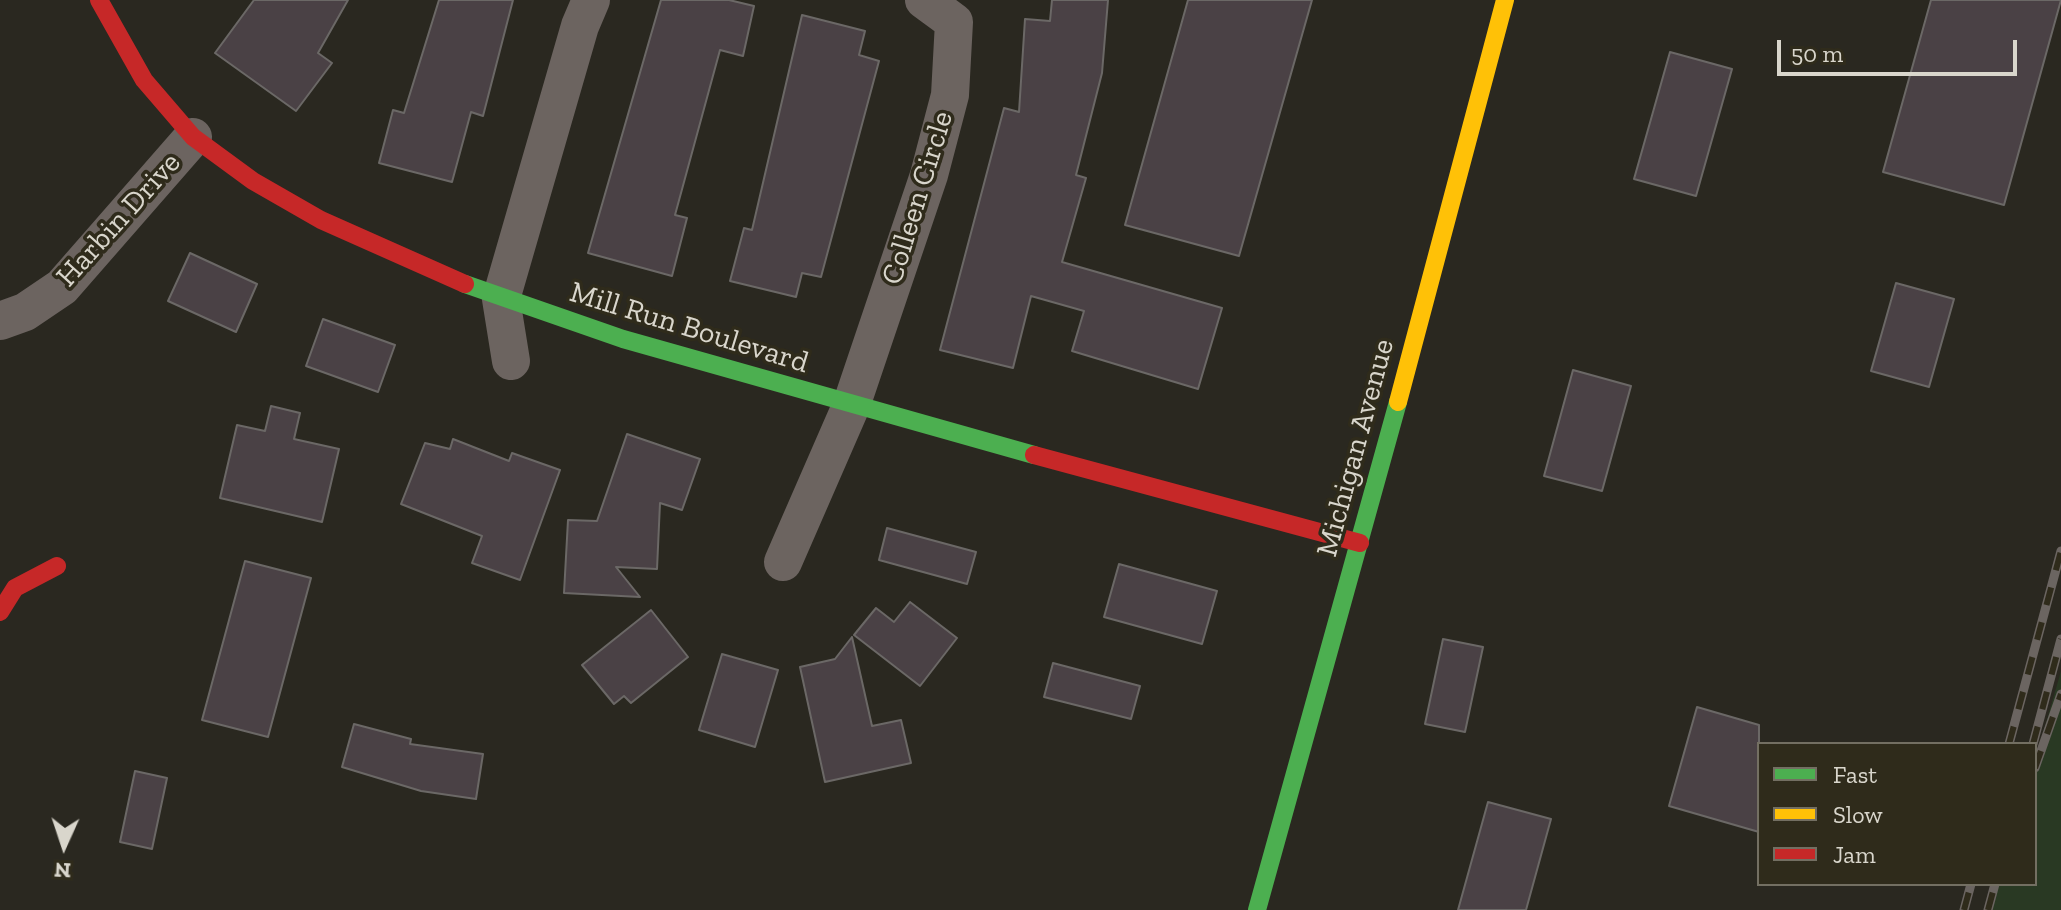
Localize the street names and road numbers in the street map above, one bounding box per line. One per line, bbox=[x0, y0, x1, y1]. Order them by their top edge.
street label: Colleen Circle bbox=[875, 107, 961, 289]
street label: Harbin Drive bbox=[49, 145, 189, 295]
street label: Mill Run Boulevard bbox=[565, 275, 813, 381]
street label: Michigan Avenue bbox=[1310, 335, 1402, 561]

